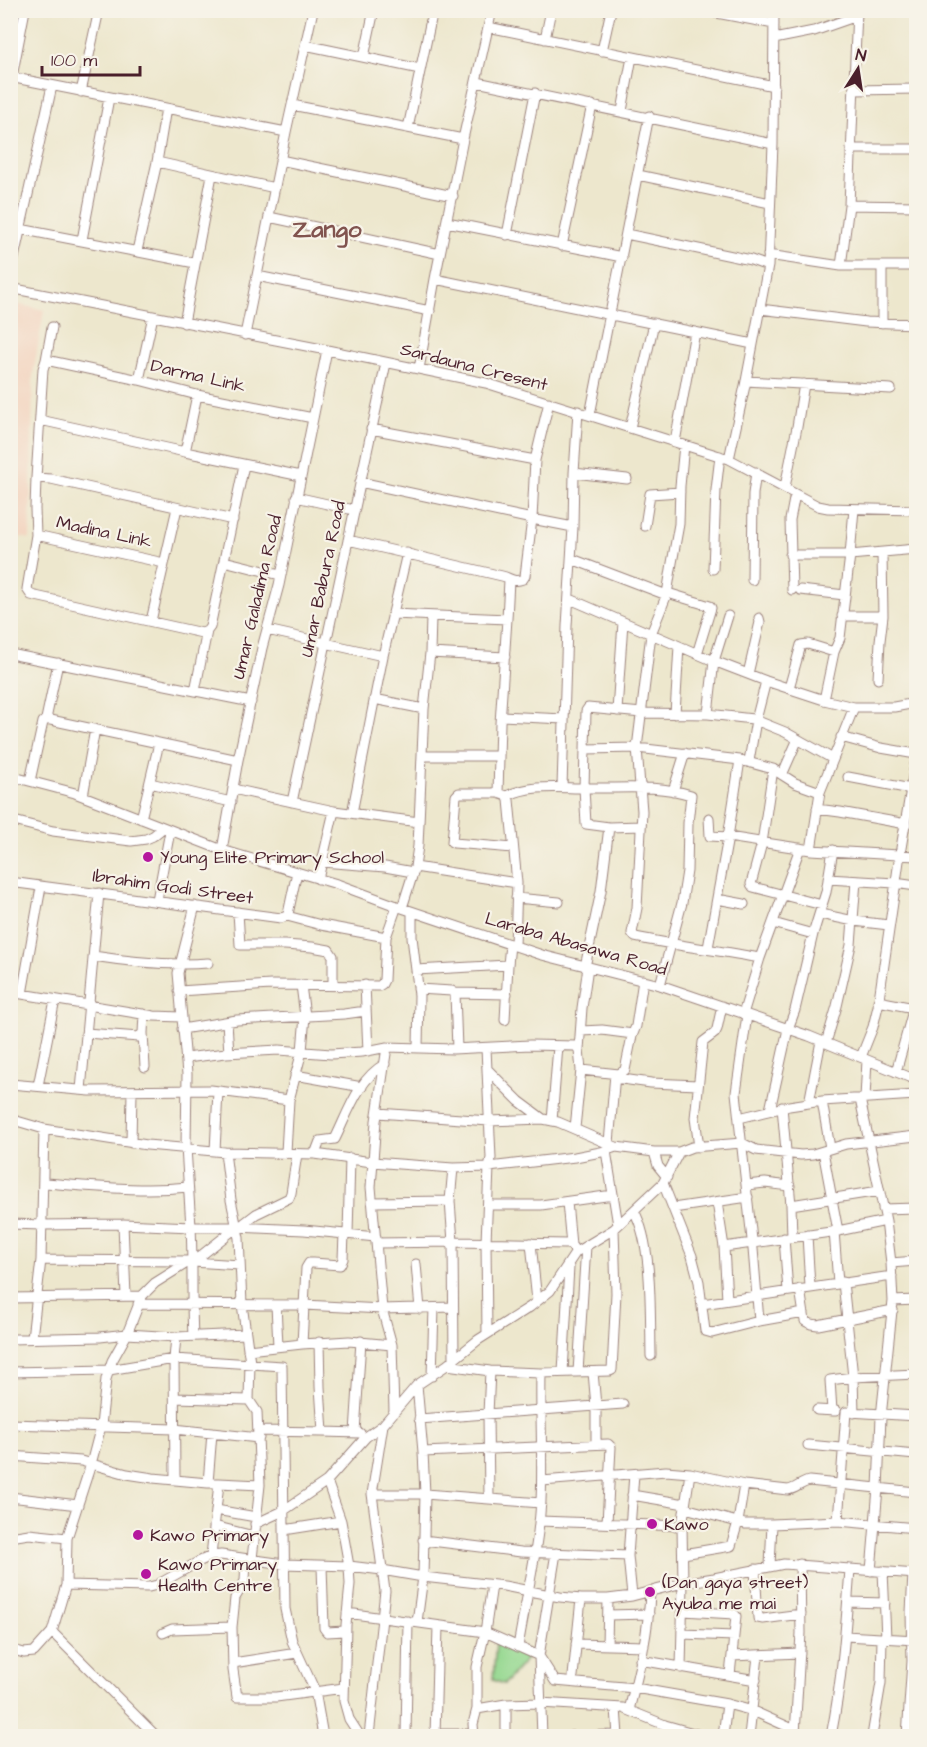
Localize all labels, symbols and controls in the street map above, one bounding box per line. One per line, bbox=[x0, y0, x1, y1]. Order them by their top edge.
scale bar bbox=[42, 39, 140, 77]
north arrow bbox=[828, 39, 888, 99]
text: N bbox=[854, 44, 868, 67]
text: 100 m bbox=[51, 48, 97, 73]
district label: Zango bbox=[293, 213, 362, 248]
street label: Sardauna Cresent bbox=[398, 337, 551, 398]
street label: Darma Link bbox=[148, 353, 248, 399]
street label: Umar Babura Road bbox=[294, 499, 352, 659]
street label: Madina Link bbox=[54, 510, 154, 554]
street label: Umar Galadima Road bbox=[226, 512, 288, 682]
place label: Young Elite Primary School bbox=[160, 845, 384, 871]
marker: Young Elite Primary School bbox=[141, 850, 155, 864]
street label: Ibrahim Godi Street bbox=[91, 863, 256, 911]
street label: Laraba Abasawa Road bbox=[482, 906, 670, 982]
place label: Kawo bbox=[664, 1512, 709, 1537]
marker: Kawo bbox=[645, 1517, 659, 1531]
place label: Kawo Primary bbox=[150, 1523, 269, 1549]
marker: Kawo Primary bbox=[131, 1528, 145, 1542]
place label: Kawo Primary Health Centre bbox=[158, 1552, 277, 1598]
marker: Kawo Primary Health Centre bbox=[139, 1567, 153, 1581]
place label: (Dan gaya street) Ayuba me mai bbox=[662, 1570, 808, 1617]
marker: (Dan gaya street) Ayuba me mai bbox=[643, 1585, 657, 1599]

